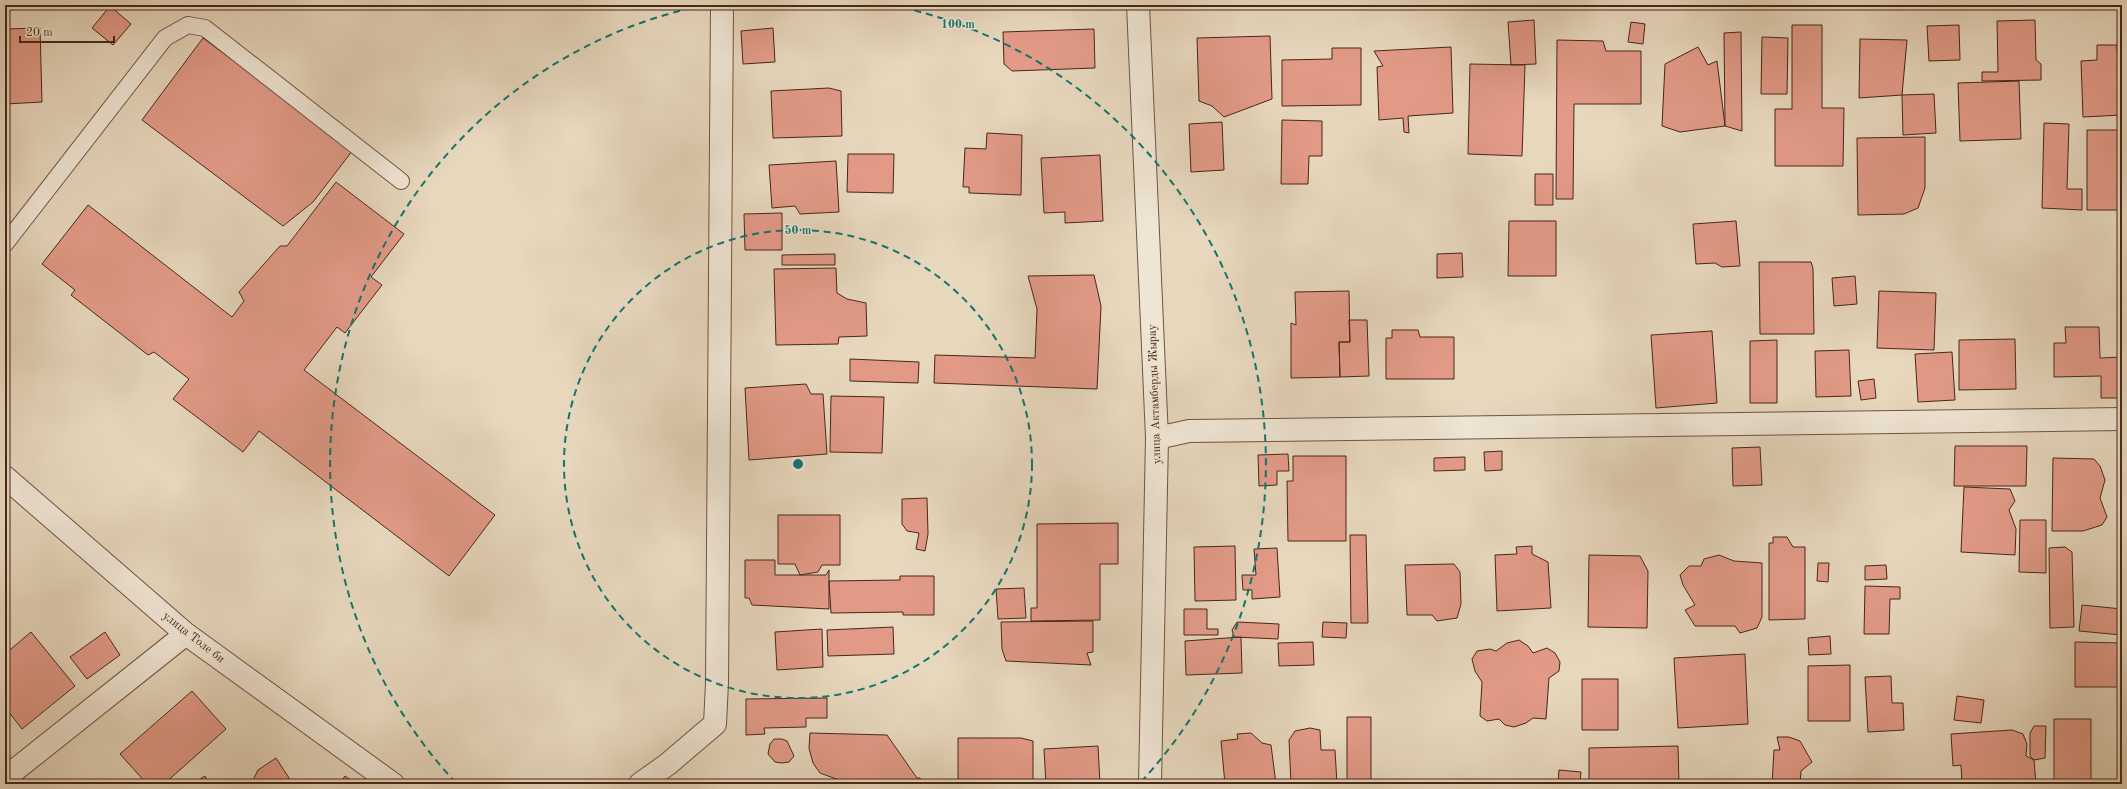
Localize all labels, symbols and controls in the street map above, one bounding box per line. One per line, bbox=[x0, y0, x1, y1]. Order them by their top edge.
scale bar bbox=[20, 18, 114, 44]
text: 100 m bbox=[941, 19, 975, 31]
text: 20 m bbox=[26, 27, 53, 39]
text: 50 m bbox=[785, 224, 812, 237]
street label: улица Актамберды Жырау bbox=[1147, 323, 1163, 464]
centre of rings bbox=[791, 457, 805, 471]
street label: улица Толе би bbox=[160, 610, 227, 666]

